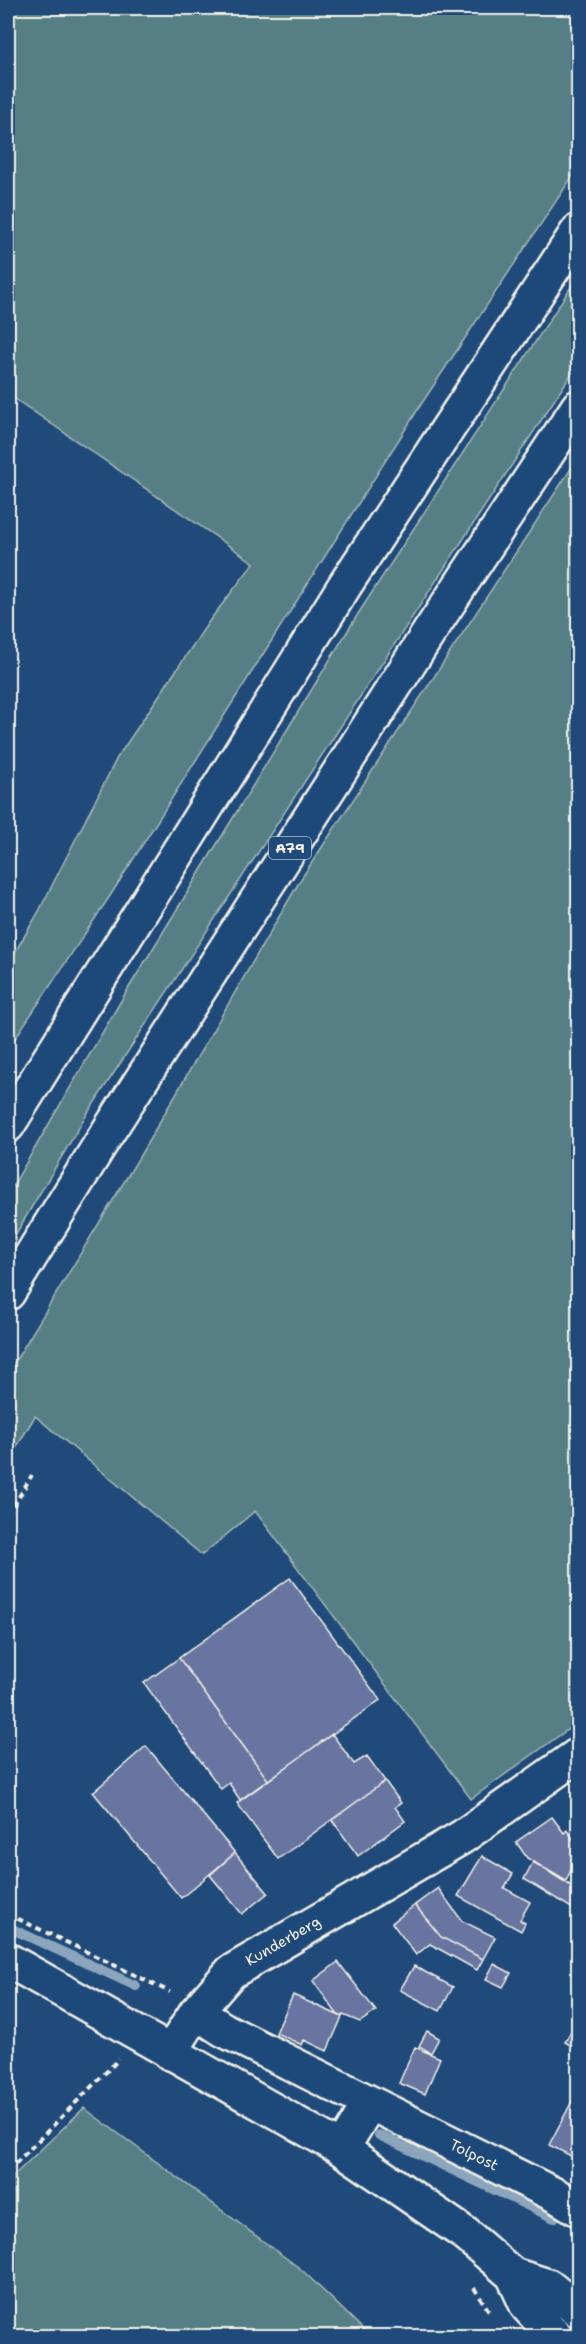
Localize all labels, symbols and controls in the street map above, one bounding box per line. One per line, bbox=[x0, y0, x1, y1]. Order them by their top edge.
road number: A79 bbox=[269, 837, 311, 859]
street label: Kunderberg bbox=[242, 1911, 324, 1971]
street label: Tolpost bbox=[446, 2135, 502, 2175]

